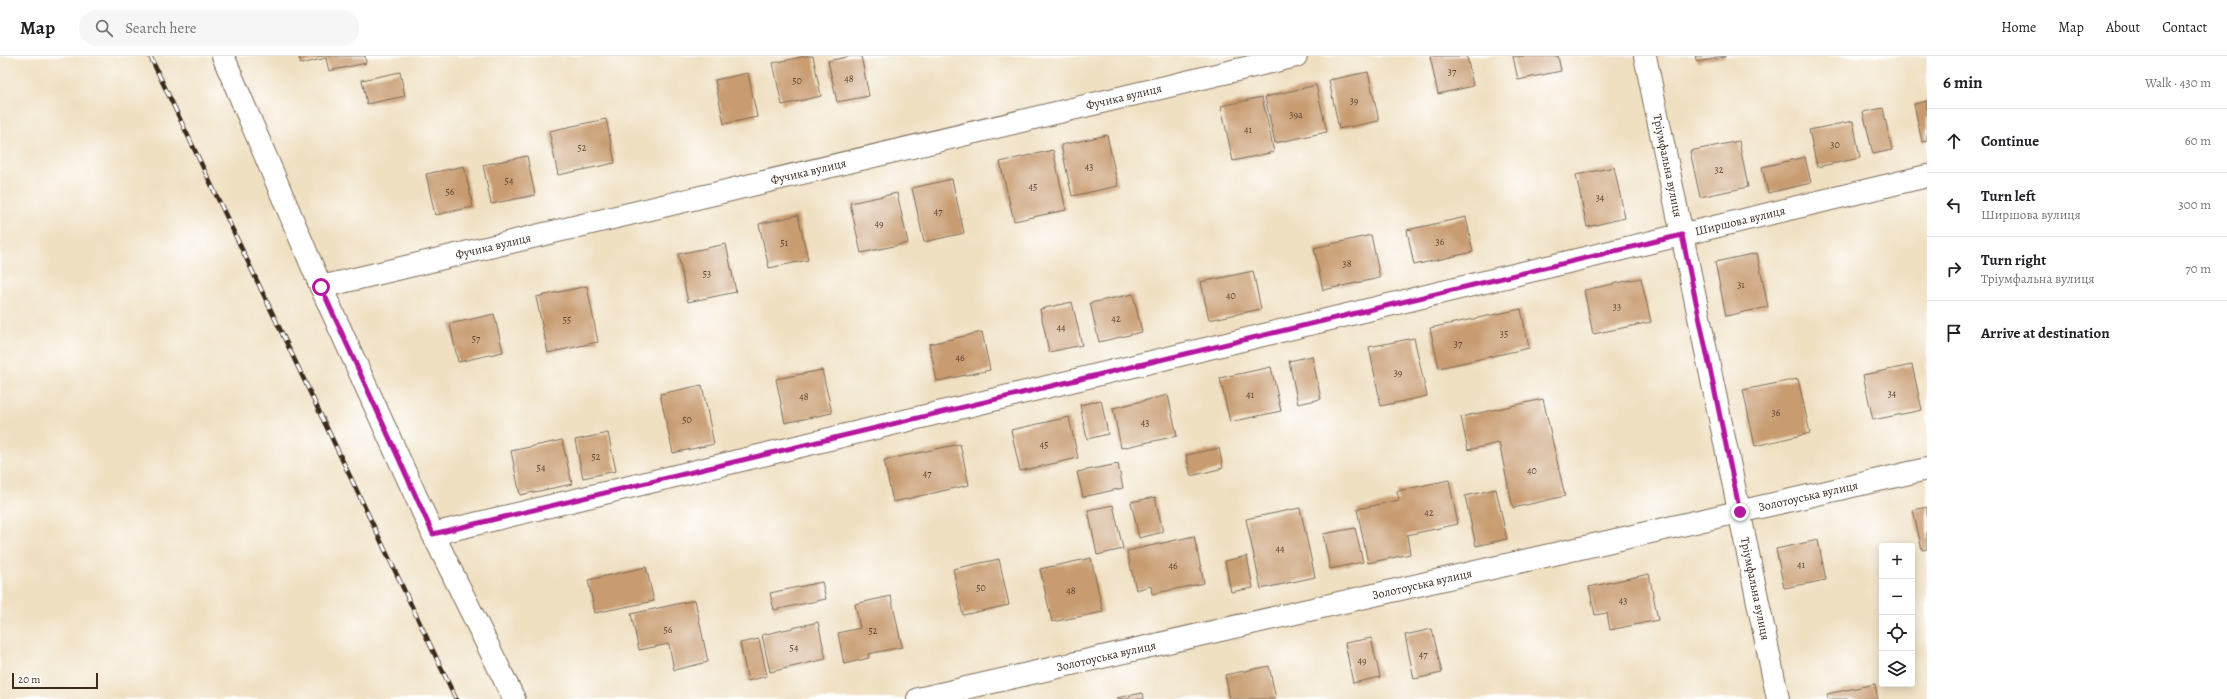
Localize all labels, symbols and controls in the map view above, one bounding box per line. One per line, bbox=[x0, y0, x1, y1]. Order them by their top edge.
search box bbox=[79, 10, 359, 46]
text: Map bbox=[20, 15, 55, 41]
icon: search bbox=[93, 17, 115, 39]
text: Search here bbox=[125, 18, 197, 38]
text: Home bbox=[2001, 18, 2036, 37]
text: Map bbox=[2058, 18, 2084, 37]
text: About bbox=[2106, 18, 2140, 37]
text: Contact bbox=[2162, 18, 2207, 37]
house number: 37 bbox=[1448, 65, 1457, 78]
text: 6 min bbox=[1943, 71, 1983, 94]
house number: 48 bbox=[844, 72, 854, 85]
house number: 50 bbox=[792, 74, 802, 87]
text: Walk · 430 m bbox=[2145, 74, 2211, 91]
street label: Фучика вулиця bbox=[1084, 80, 1163, 113]
house number: 39 bbox=[1350, 94, 1359, 107]
house number: 39а bbox=[1289, 108, 1303, 121]
street label: Тріумфальна вулиця bbox=[1649, 113, 1686, 219]
house number: 41 bbox=[1244, 123, 1253, 136]
icon: ahead bbox=[1943, 130, 1965, 152]
text: Continue bbox=[1981, 131, 2039, 151]
text: 60 m bbox=[2185, 132, 2211, 149]
house number: 30 bbox=[1830, 138, 1840, 151]
house number: 52 bbox=[577, 141, 587, 154]
street label: Фучика вулиця bbox=[769, 155, 848, 188]
house number: 43 bbox=[1085, 160, 1093, 173]
house number: 32 bbox=[1715, 163, 1724, 176]
house number: 54 bbox=[505, 174, 514, 187]
house number: 45 bbox=[1029, 180, 1037, 193]
house number: 56 bbox=[446, 185, 455, 198]
text: Turn left bbox=[1981, 186, 2036, 206]
house number: 34 bbox=[1596, 191, 1605, 204]
icon: left bbox=[1943, 194, 1965, 216]
text: 300 m bbox=[2178, 196, 2211, 213]
street label: Ширшова вулиця bbox=[1693, 202, 1787, 239]
house number: 47 bbox=[934, 205, 943, 218]
text: Ширшова вулиця bbox=[1981, 206, 2081, 223]
house number: 49 bbox=[874, 217, 884, 230]
street label: Фучика вулиця bbox=[454, 229, 533, 263]
house number: 36 bbox=[1436, 235, 1445, 248]
house number: 51 bbox=[780, 236, 788, 249]
text: Turn right bbox=[1981, 250, 2046, 270]
house number: 38 bbox=[1342, 257, 1352, 270]
icon: right bbox=[1943, 258, 1965, 280]
text: 70 m bbox=[2185, 260, 2211, 277]
house number: 53 bbox=[703, 267, 711, 280]
text: Тріумфальна вулиця bbox=[1981, 270, 2095, 287]
route start bbox=[312, 278, 330, 296]
house number: 31 bbox=[1737, 278, 1745, 291]
house number: 40 bbox=[1226, 289, 1236, 302]
house number: 33 bbox=[1613, 300, 1621, 313]
house number: 42 bbox=[1111, 312, 1121, 325]
house number: 55 bbox=[563, 313, 571, 326]
house number: 44 bbox=[1056, 321, 1066, 334]
icon: arrive bbox=[1943, 322, 1965, 344]
text: Arrive at destination bbox=[1981, 323, 2110, 343]
house number: 35 bbox=[1500, 327, 1508, 340]
house number: 57 bbox=[472, 332, 481, 345]
house number: 37 bbox=[1454, 337, 1463, 350]
house number: 46 bbox=[955, 351, 965, 364]
house number: 39 bbox=[1394, 366, 1403, 379]
house number: 34 bbox=[1888, 387, 1897, 400]
house number: 41 bbox=[1246, 388, 1255, 401]
house number: 48 bbox=[799, 390, 809, 403]
house number: 36 bbox=[1772, 406, 1781, 419]
house number: 50 bbox=[682, 413, 692, 426]
house number: 43 bbox=[1141, 416, 1149, 429]
house number: 45 bbox=[1040, 438, 1048, 451]
house number: 52 bbox=[591, 450, 601, 463]
house number: 54 bbox=[537, 461, 546, 474]
house number: 40 bbox=[1527, 464, 1537, 477]
house number: 47 bbox=[923, 467, 932, 480]
street label: Золотоуська вулиця bbox=[1757, 477, 1860, 515]
route end bbox=[1731, 503, 1749, 521]
house number: 42 bbox=[1424, 506, 1434, 519]
street label: Тріумфальна вулиця bbox=[1737, 536, 1774, 642]
house number: 44 bbox=[1275, 542, 1285, 555]
map controls bbox=[1879, 543, 1915, 687]
button: + bbox=[1879, 543, 1915, 579]
house number: 41 bbox=[1797, 558, 1806, 571]
house number: 46 bbox=[1168, 559, 1178, 572]
street label: Золотоуська вулиця bbox=[1371, 565, 1474, 603]
button: − bbox=[1879, 579, 1915, 615]
house number: 50 bbox=[976, 581, 986, 594]
house number: 48 bbox=[1066, 584, 1076, 597]
house number: 43 bbox=[1619, 594, 1627, 607]
button: locate bbox=[1879, 615, 1915, 651]
house number: 56 bbox=[664, 623, 673, 636]
house number: 52 bbox=[868, 624, 878, 637]
street label: Золотоуська вулиця bbox=[1055, 637, 1158, 675]
house number: 54 bbox=[790, 641, 799, 654]
house number: 47 bbox=[1419, 648, 1428, 661]
button: layers bbox=[1879, 651, 1915, 687]
house number: 49 bbox=[1357, 654, 1367, 667]
scale bar bbox=[12, 671, 98, 690]
text: 20 m bbox=[18, 672, 40, 687]

